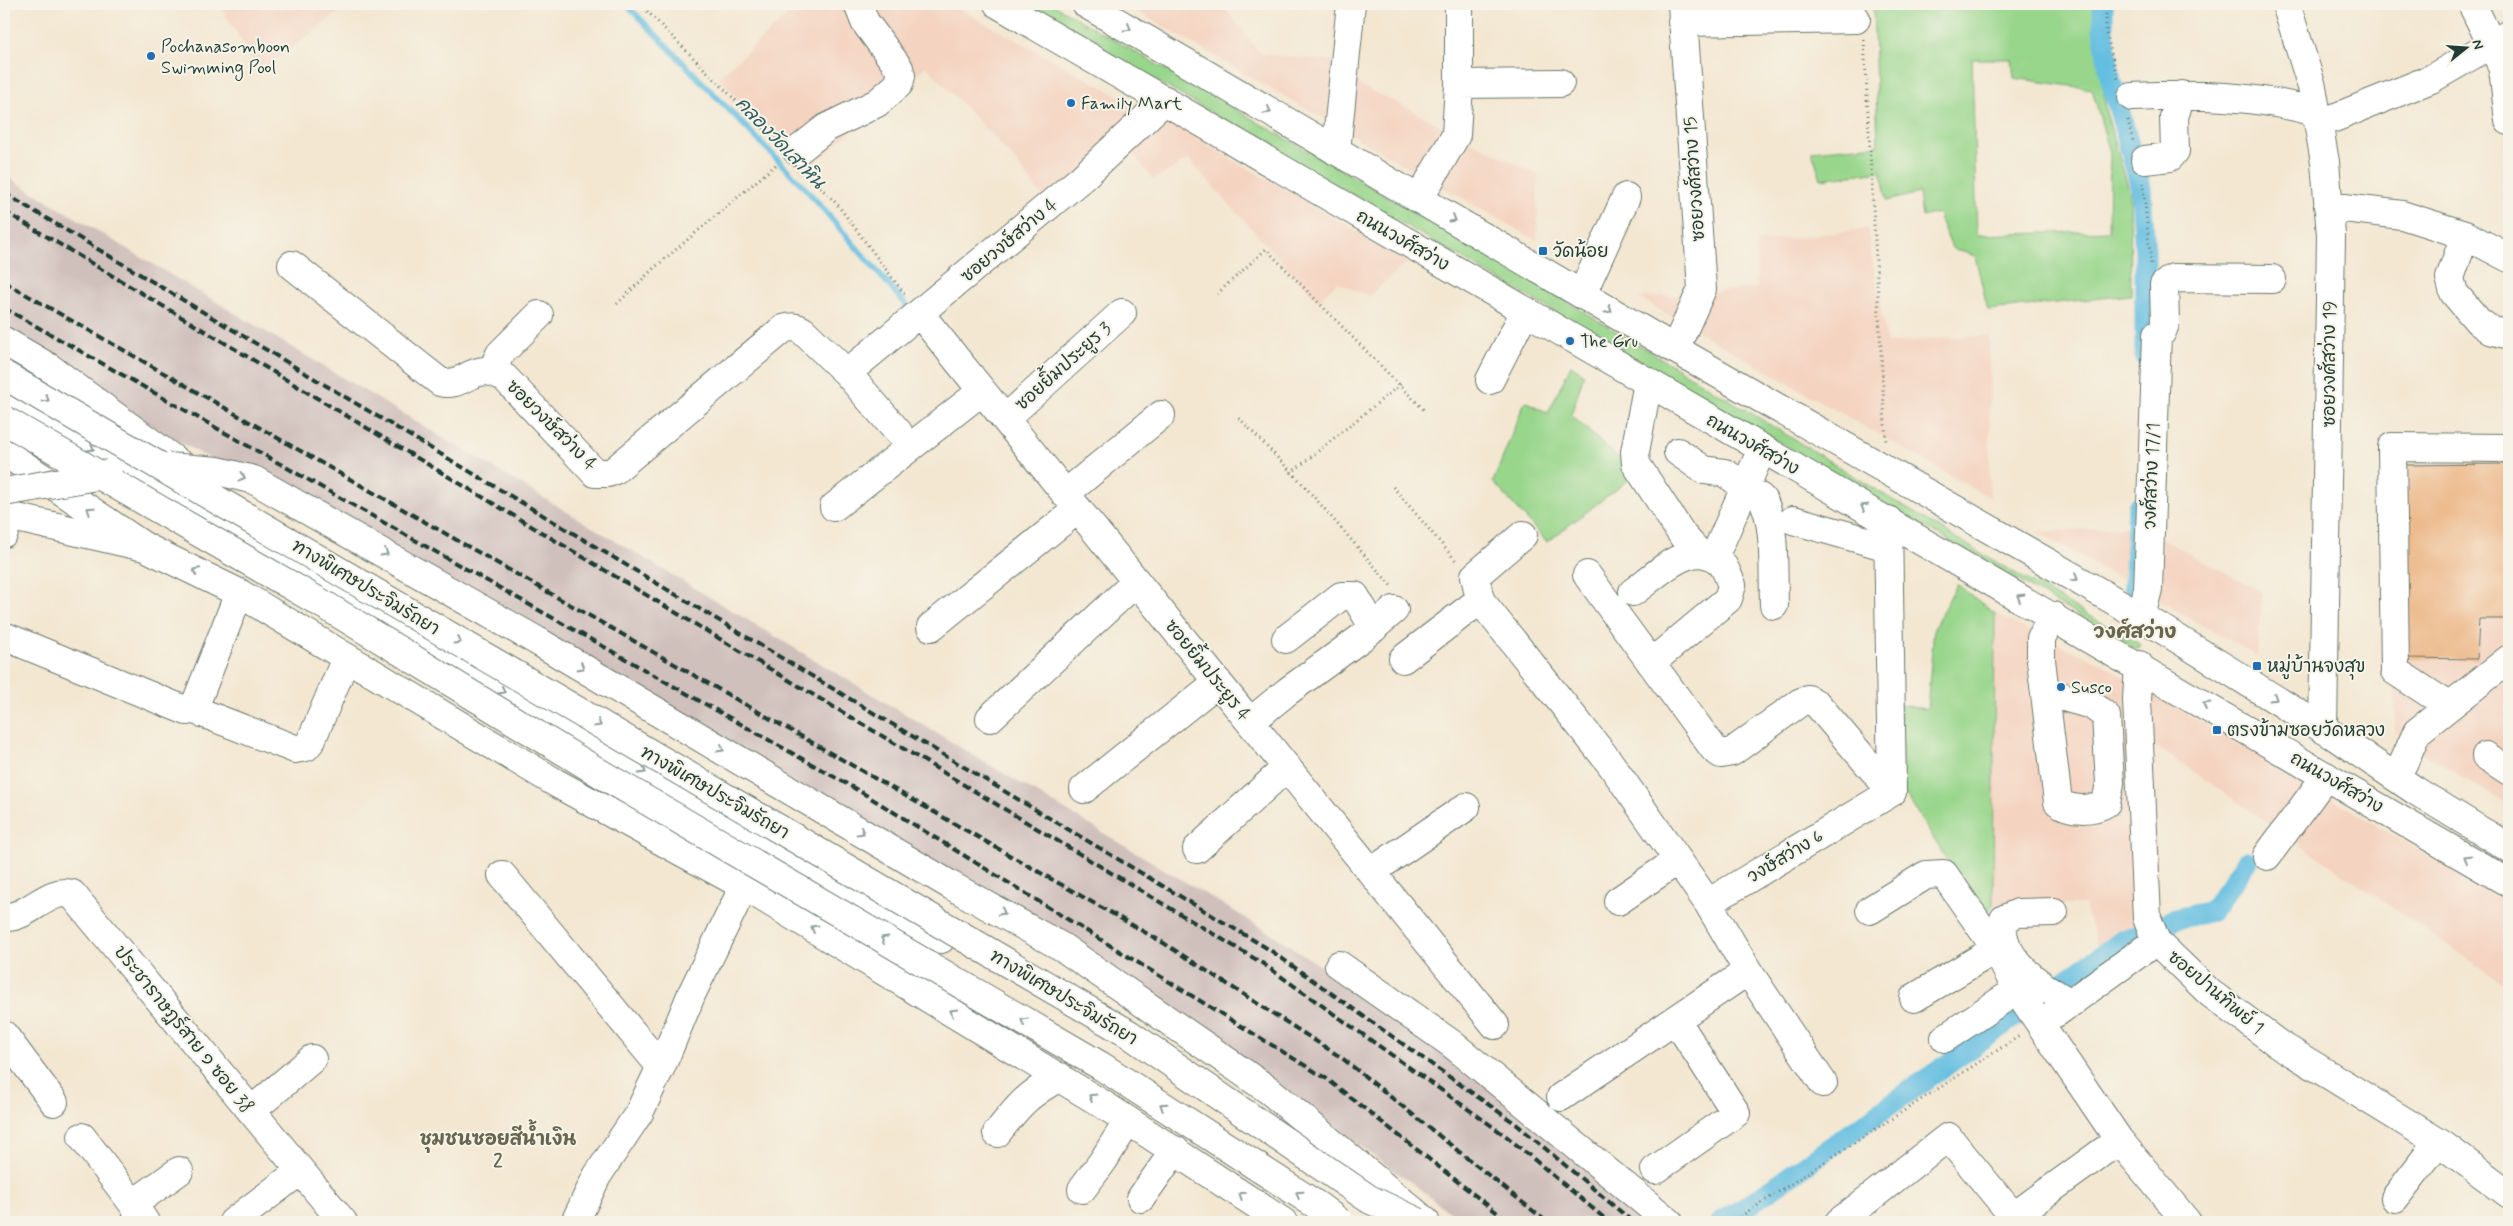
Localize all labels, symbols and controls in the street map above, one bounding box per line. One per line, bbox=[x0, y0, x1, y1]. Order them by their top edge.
one-way arrow bbox=[1122, 22, 1131, 32]
north arrow bbox=[2440, 22, 2490, 72]
place label: Pochanasomboon Swimming Pool bbox=[161, 35, 290, 81]
text: N bbox=[2468, 37, 2487, 52]
marker: Pochanasomboon Swimming Pool bbox=[145, 50, 157, 62]
water label: คลองวัดเสาหิน bbox=[730, 92, 831, 195]
place label: Family Mart bbox=[1081, 92, 1183, 116]
marker: Family Mart bbox=[1065, 97, 1077, 109]
one-way arrow bbox=[1262, 104, 1271, 114]
street label: ซอยวงศ์สว่าง 15 bbox=[1677, 116, 1711, 242]
street label: ซอยวงษ์สว่าง 4 bbox=[955, 192, 1063, 288]
street label: ถนนวงศ์สว่าง bbox=[1352, 203, 1454, 277]
one-way arrow bbox=[1448, 213, 1457, 223]
place label: วัดน้อย bbox=[1553, 239, 1609, 264]
marker: วัดน้อย bbox=[1537, 245, 1549, 257]
street label: ซอยวงศ์สว่าง 19 bbox=[2316, 301, 2342, 427]
one-way arrow bbox=[1603, 304, 1612, 314]
street label: ซอยยิ้มประยูร 3 bbox=[1007, 313, 1118, 417]
place label: The Gru bbox=[1580, 330, 1638, 354]
marker: The Gru bbox=[1564, 335, 1576, 347]
street label: ซอยวงษ์สว่าง 4 bbox=[501, 374, 603, 476]
one-way arrow bbox=[41, 393, 50, 403]
street label: ถนนวงศ์สว่าง bbox=[1702, 407, 1804, 481]
street label: วงศ์สว่าง 17/1 bbox=[2136, 422, 2166, 530]
one-way arrow bbox=[85, 441, 94, 451]
one-way arrow bbox=[238, 471, 246, 482]
one-way arrow bbox=[1861, 503, 1870, 513]
one-way arrow bbox=[86, 507, 95, 516]
street label: ทางพิเศษประจิมรัถยา bbox=[287, 534, 444, 641]
one-way arrow bbox=[379, 547, 388, 557]
one-way arrow bbox=[192, 567, 201, 577]
one-way arrow bbox=[2070, 572, 2079, 582]
one-way arrow bbox=[2017, 593, 2026, 603]
street label: ซอยยิ้มประยูร 4 bbox=[1158, 612, 1260, 727]
district label: วงศ์สว่าง bbox=[2093, 618, 2177, 646]
one-way arrow bbox=[452, 635, 461, 645]
place label: หมู่บ้านจงสุข bbox=[2267, 654, 2365, 680]
one-way arrow bbox=[575, 660, 584, 670]
marker: หมู่บ้านจงสุข bbox=[2251, 660, 2263, 672]
place label: Susco bbox=[2071, 676, 2112, 700]
marker: Susco bbox=[2055, 681, 2067, 693]
one-way arrow bbox=[496, 685, 505, 695]
one-way arrow bbox=[2269, 692, 2278, 702]
one-way arrow bbox=[2203, 701, 2212, 711]
one-way arrow bbox=[592, 717, 601, 727]
place label: ตรงข้ามซอยวัดหลวง bbox=[2227, 718, 2385, 743]
marker: ตรงข้ามซอยวัดหลวง bbox=[2211, 724, 2223, 736]
street label: ทางพิเศษประจิมรัถยา bbox=[636, 740, 793, 845]
one-way arrow bbox=[715, 743, 724, 753]
street label: ถนนวงศ์สว่าง bbox=[2286, 745, 2388, 819]
one-way arrow bbox=[638, 765, 647, 775]
street label: วงษ์สว่าง 6 bbox=[1742, 823, 1828, 889]
one-way arrow bbox=[855, 826, 864, 836]
one-way arrow bbox=[2464, 854, 2473, 864]
one-way arrow bbox=[997, 906, 1006, 916]
one-way arrow bbox=[810, 924, 819, 934]
one-way arrow bbox=[880, 936, 889, 946]
street label: ประชาราษฎร์สาย ๑ ซอย 38 bbox=[108, 939, 260, 1119]
street label: ทางพิเศษประจิมรัถยา bbox=[985, 944, 1142, 1051]
street label: ซอยปานทิพย์ 1 bbox=[2162, 944, 2270, 1040]
one-way arrow bbox=[949, 1009, 958, 1019]
one-way arrow bbox=[1021, 1018, 1030, 1028]
one-way arrow bbox=[1088, 1093, 1097, 1103]
one-way arrow bbox=[1159, 1103, 1168, 1112]
district label: ชุมชนซอยสีน้ำเงิน 2 bbox=[420, 1119, 576, 1174]
one-way arrow bbox=[1295, 1191, 1305, 1200]
one-way arrow bbox=[1239, 1192, 1248, 1201]

